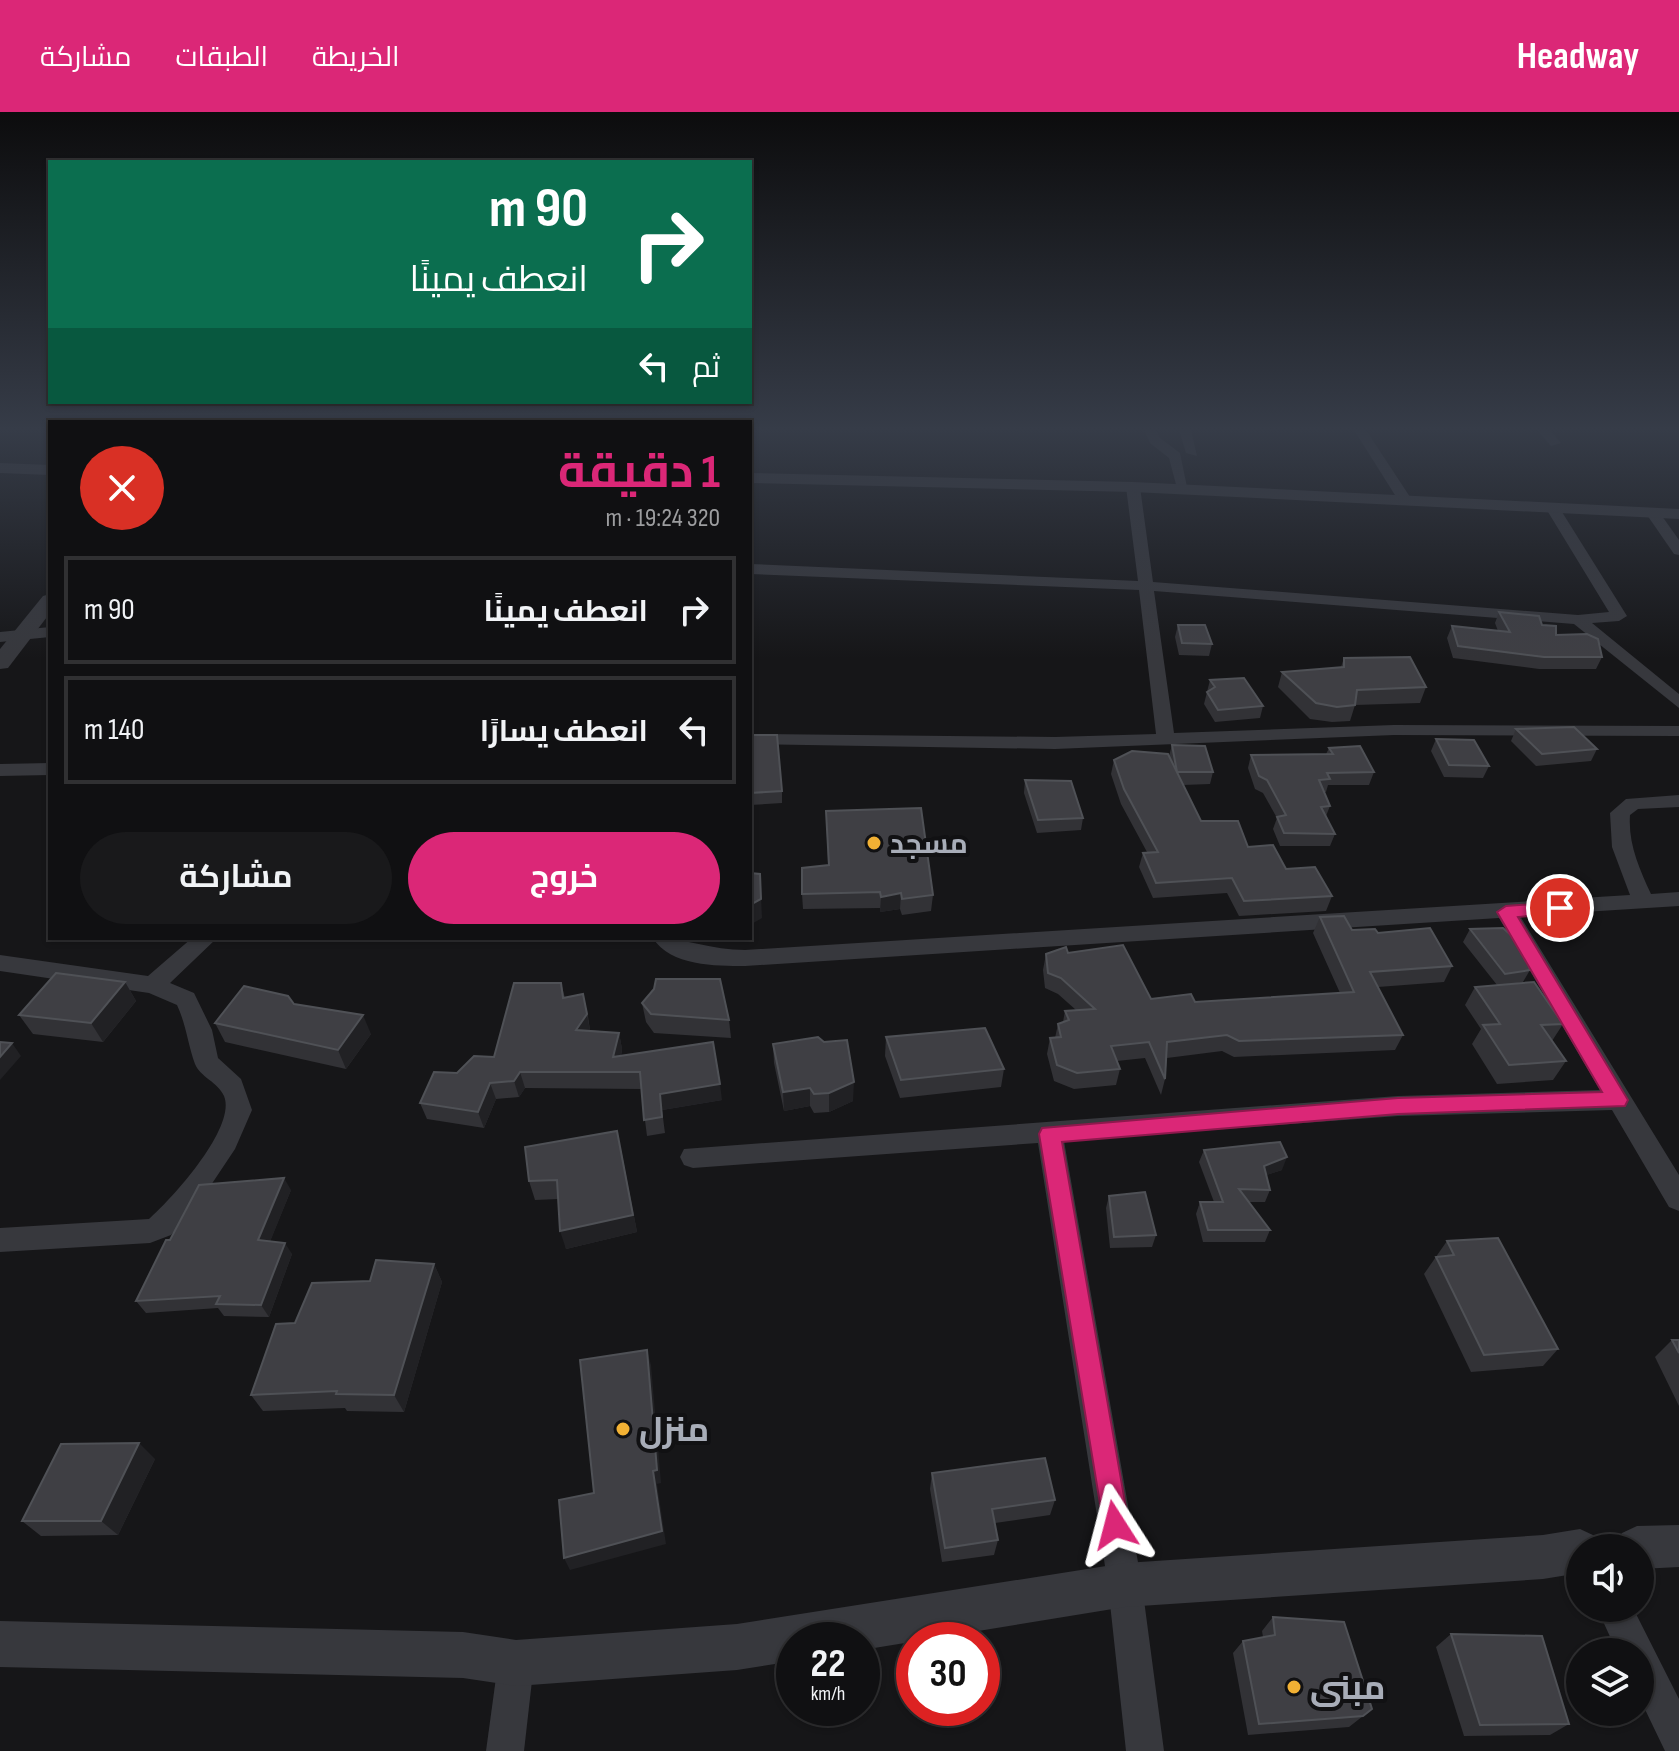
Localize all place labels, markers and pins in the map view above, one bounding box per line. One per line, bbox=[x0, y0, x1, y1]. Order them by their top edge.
place label: مسجد bbox=[890, 828, 968, 861]
marker: مسجد bbox=[865, 834, 883, 852]
pin bbox=[1526, 874, 1594, 942]
place label: منزل bbox=[639, 1410, 709, 1451]
marker: منزل bbox=[614, 1420, 632, 1438]
place label: مبنى bbox=[1310, 1668, 1386, 1709]
marker: مبنى bbox=[1285, 1678, 1303, 1696]

